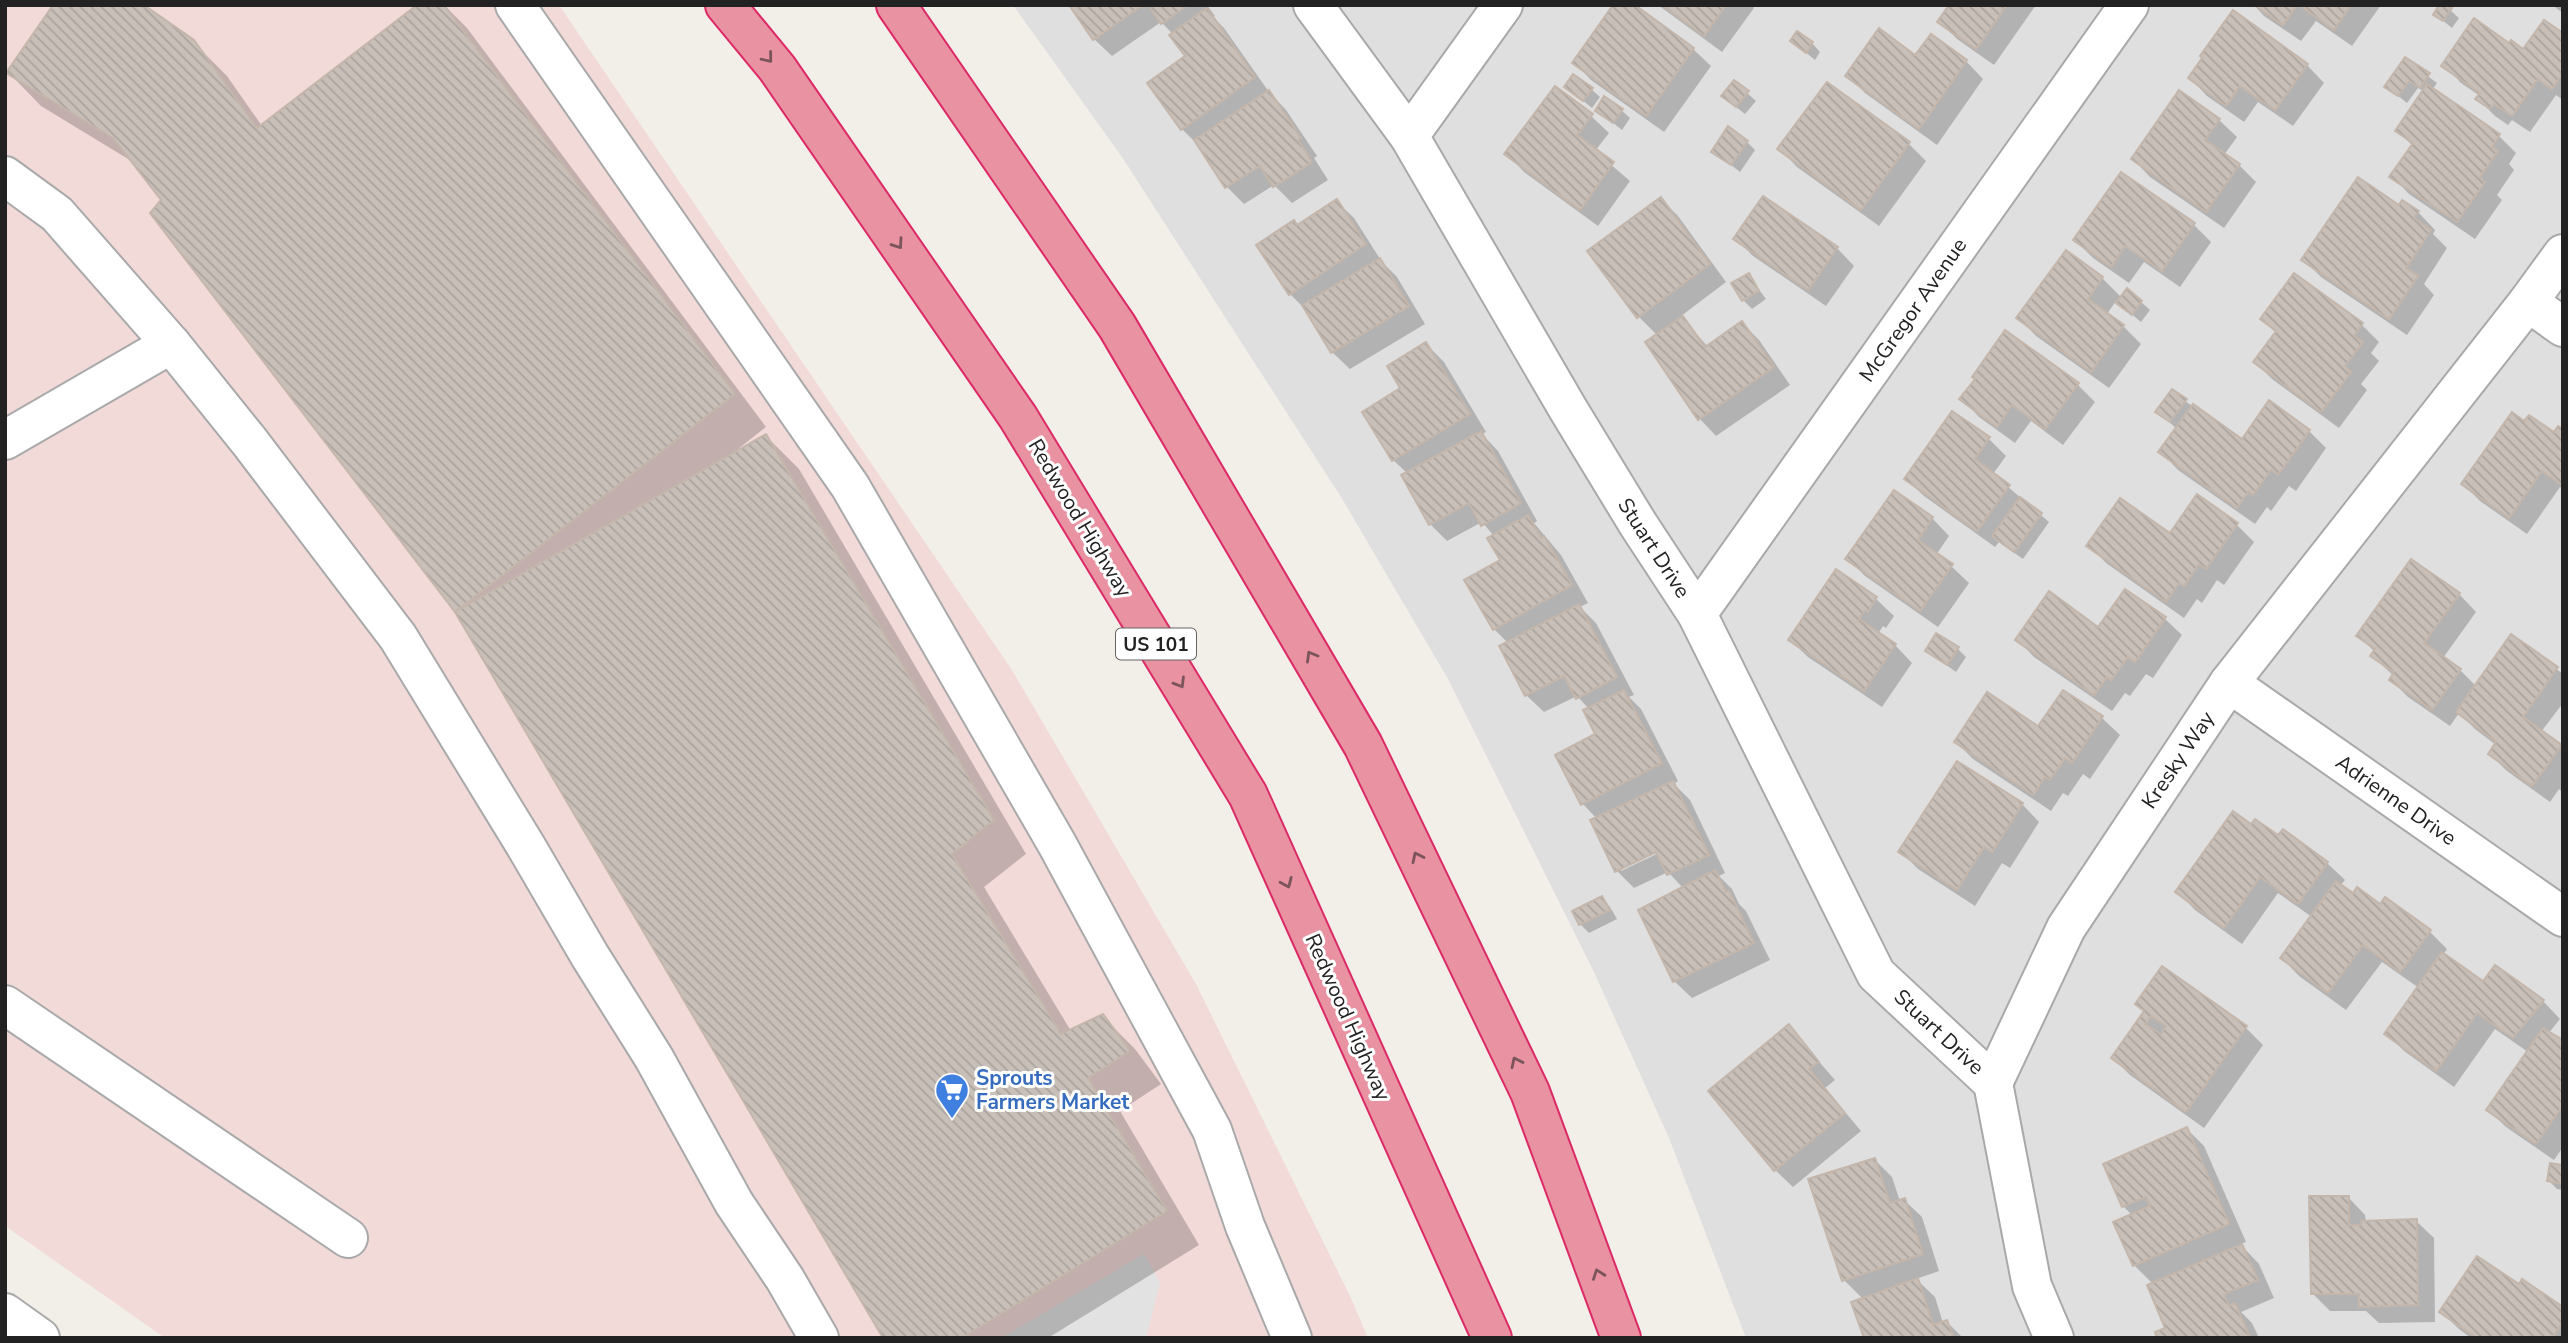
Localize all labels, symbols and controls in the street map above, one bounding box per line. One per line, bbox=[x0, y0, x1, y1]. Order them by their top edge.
one-way arrow bbox=[760, 50, 772, 63]
street label: McGregor Avenue bbox=[1853, 232, 1973, 388]
one-way arrow bbox=[890, 236, 903, 249]
street label: Redwood Highway bbox=[1022, 434, 1138, 603]
street label: Stuart Drive bbox=[1611, 493, 1697, 603]
road number: US 101 bbox=[1116, 628, 1196, 660]
one-way arrow bbox=[1306, 650, 1319, 663]
one-way arrow bbox=[1172, 676, 1185, 689]
street label: Kresky Way bbox=[2135, 706, 2221, 814]
street label: Adrienne Drive bbox=[2330, 748, 2462, 852]
one-way arrow bbox=[1411, 852, 1425, 864]
one-way arrow bbox=[1279, 876, 1293, 888]
street label: Redwood Highway bbox=[1299, 929, 1397, 1105]
street label: Stuart Drive bbox=[1888, 983, 1990, 1081]
one-way arrow bbox=[1510, 1057, 1524, 1069]
place label: Sprouts Farmers Market bbox=[976, 1064, 1130, 1116]
supermarket icon: Sprouts Farmers Market bbox=[933, 1071, 971, 1120]
one-way arrow bbox=[1592, 1268, 1606, 1280]

